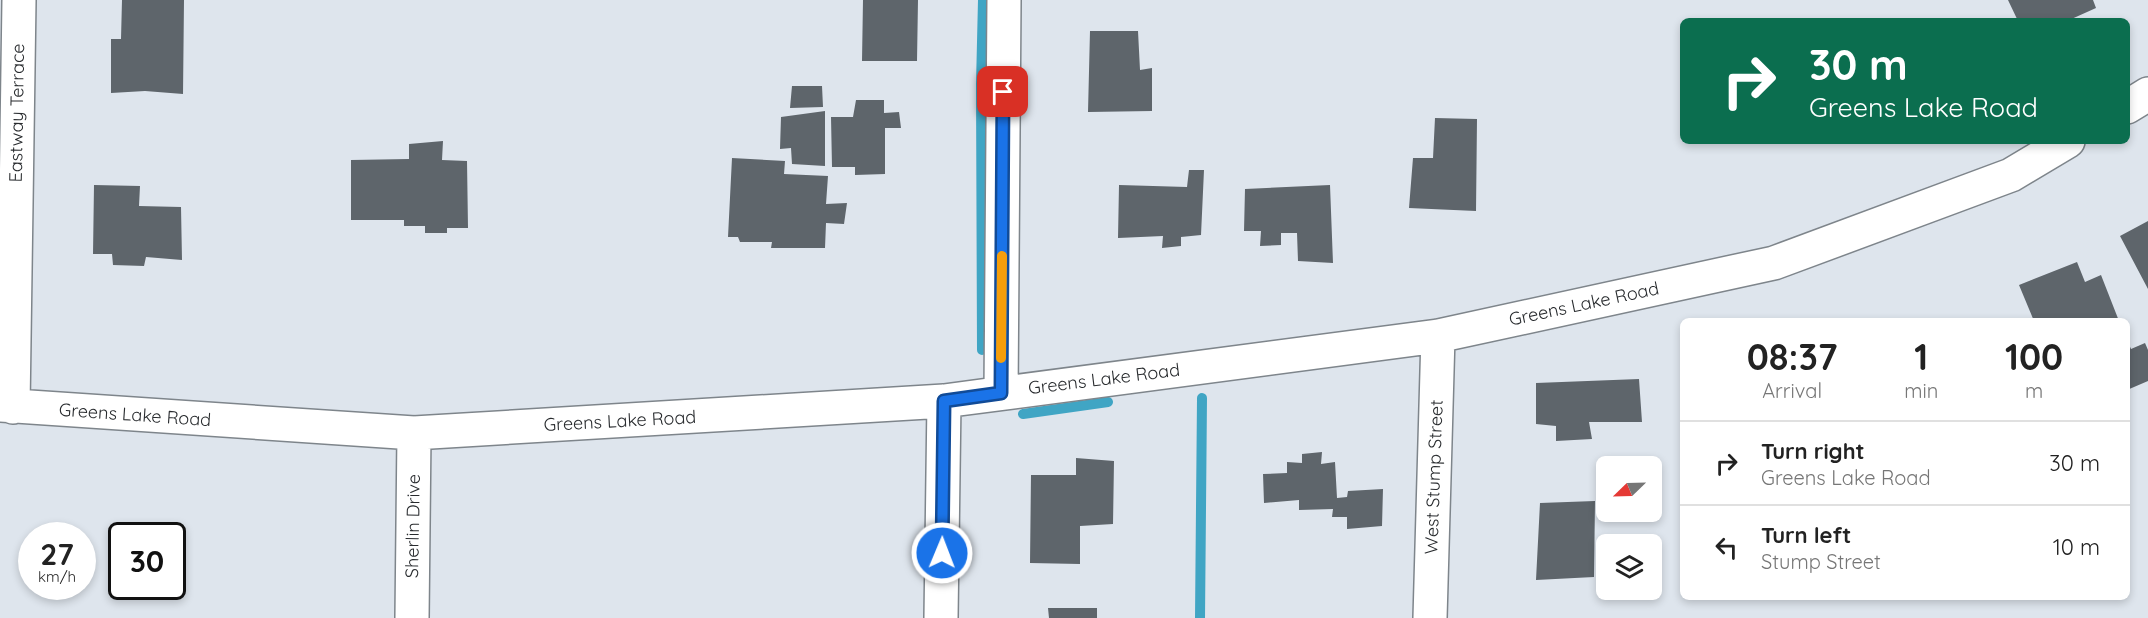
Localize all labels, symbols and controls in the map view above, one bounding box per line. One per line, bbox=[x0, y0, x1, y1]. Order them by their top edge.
text: 30 m bbox=[1809, 38, 1908, 91]
icon: right bbox=[1710, 42, 1788, 120]
street label: Eastway Terrace bbox=[4, 43, 29, 183]
pin bbox=[977, 66, 1028, 117]
icon: arrive bbox=[986, 75, 1019, 108]
text: Greens Lake Road bbox=[1809, 90, 2038, 124]
street label: Greens Lake Road bbox=[1507, 276, 1661, 331]
text: 08:37 bbox=[1747, 334, 1837, 379]
text: 1 bbox=[1914, 334, 1928, 379]
text: 100 bbox=[2005, 334, 2063, 379]
street label: Greens Lake Road bbox=[1027, 358, 1181, 399]
text: Arrival bbox=[1762, 378, 1822, 403]
text: min bbox=[1904, 378, 1938, 403]
text: m bbox=[2025, 378, 2043, 403]
street label: Greens Lake Road bbox=[58, 398, 212, 431]
street label: West Stump Street bbox=[1419, 399, 1448, 555]
street label: Greens Lake Road bbox=[543, 405, 697, 436]
text: Turn right bbox=[1761, 437, 1865, 465]
icon: right bbox=[1710, 447, 1743, 480]
text: 30 m bbox=[2049, 449, 2100, 477]
north arrow bbox=[1596, 456, 1662, 522]
map controls bbox=[1596, 456, 1662, 600]
text: Greens Lake Road bbox=[1761, 465, 1931, 490]
street label: Sherlin Drive bbox=[400, 474, 425, 578]
position arrow bbox=[910, 521, 974, 585]
text: Turn left bbox=[1761, 521, 1851, 549]
speed limit sign: 30 bbox=[108, 522, 186, 600]
icon: left bbox=[1710, 531, 1743, 564]
text: 10 m bbox=[2053, 533, 2100, 561]
button: layers bbox=[1596, 534, 1662, 600]
text: 27 bbox=[40, 535, 74, 573]
text: Stump Street bbox=[1761, 549, 1881, 574]
text: km/h bbox=[38, 567, 76, 586]

